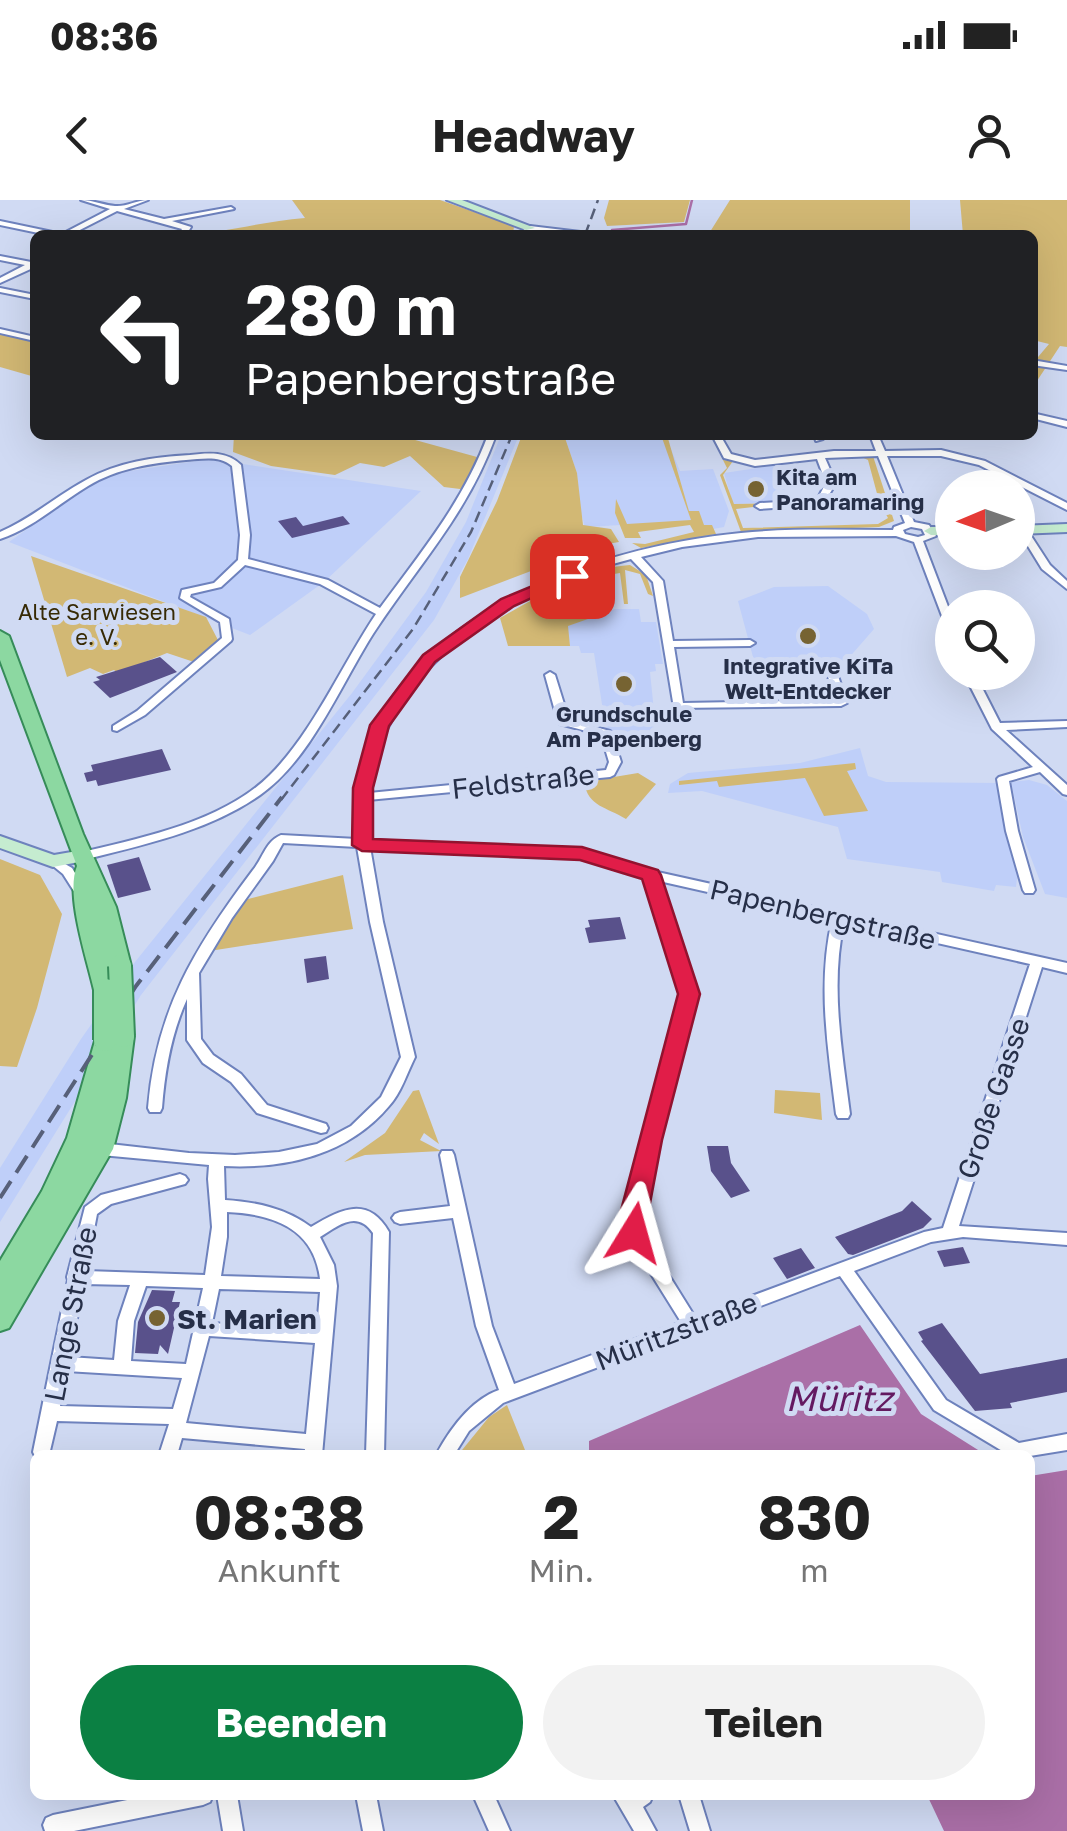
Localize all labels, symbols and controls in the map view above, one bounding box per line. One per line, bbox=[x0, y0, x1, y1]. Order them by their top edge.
text: 08:36 bbox=[50, 13, 159, 58]
icon: back bbox=[50, 108, 105, 163]
text: Headway bbox=[432, 108, 635, 162]
icon: person bbox=[962, 108, 1017, 163]
text: 280 m bbox=[245, 266, 457, 350]
icon: left bbox=[80, 270, 210, 400]
text: Papenbergstraße bbox=[245, 351, 616, 405]
place label: Kita am Panoramaring bbox=[776, 463, 924, 515]
north arrow bbox=[935, 470, 1035, 570]
map controls bbox=[935, 470, 1035, 690]
marker: Kita am Panoramaring bbox=[745, 478, 767, 500]
pin bbox=[530, 534, 615, 619]
icon: arrive bbox=[545, 549, 600, 604]
button: search bbox=[935, 590, 1035, 690]
park label: Alte Sarwiesen e. V. bbox=[18, 598, 176, 650]
marker: Integrative KiTa Welt-Entdecker bbox=[797, 625, 819, 647]
place label: Integrative KiTa Welt-Entdecker bbox=[723, 652, 893, 704]
marker: Grundschule Am Papenberg bbox=[613, 673, 635, 695]
place label: Grundschule Am Papenberg bbox=[546, 700, 702, 752]
street label: Feldstraße bbox=[450, 757, 596, 805]
street label: Papenbergstraße bbox=[707, 872, 939, 956]
street label: Große Gasse bbox=[950, 1013, 1036, 1183]
position arrow bbox=[582, 1181, 686, 1285]
street label: Lange Straße bbox=[37, 1224, 103, 1404]
street label: Müritzstraße bbox=[591, 1285, 761, 1377]
place label: St. Marien bbox=[177, 1302, 317, 1335]
marker: St. Marien bbox=[146, 1307, 168, 1329]
water label: Müritz bbox=[786, 1377, 896, 1419]
text: 08:38 bbox=[194, 1480, 365, 1552]
text: 2 bbox=[543, 1480, 580, 1552]
text: 830 bbox=[758, 1480, 872, 1552]
text: Ankunft bbox=[218, 1551, 341, 1589]
text: Min. bbox=[529, 1551, 594, 1589]
text: m bbox=[800, 1551, 829, 1589]
button: Beenden bbox=[80, 1665, 523, 1780]
button: Teilen bbox=[543, 1665, 985, 1780]

